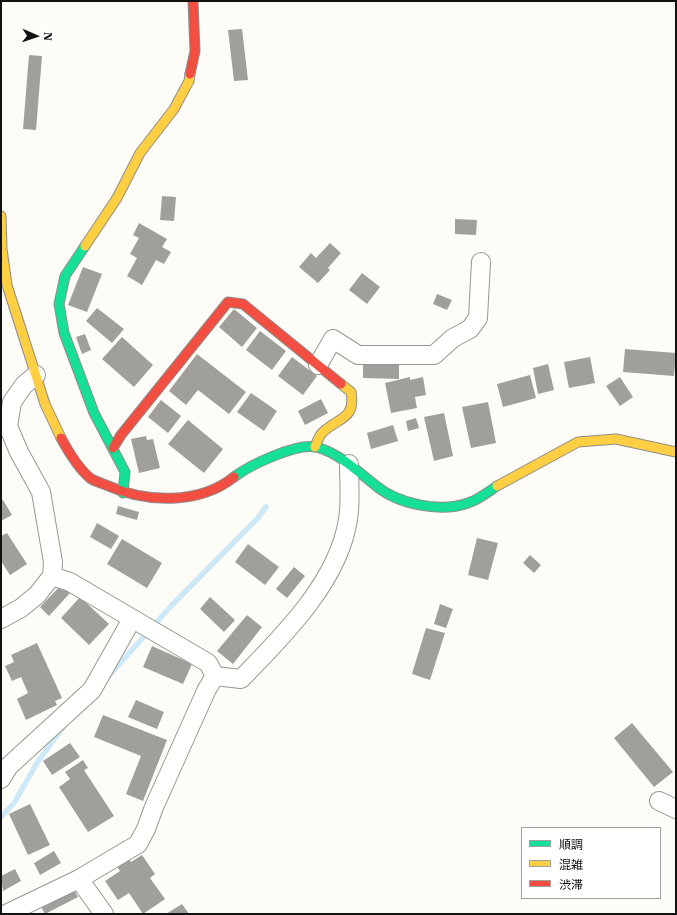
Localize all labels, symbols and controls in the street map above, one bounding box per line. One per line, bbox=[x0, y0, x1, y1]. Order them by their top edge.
north arrow bbox=[16, 16, 56, 56]
text: N bbox=[41, 32, 55, 41]
legend bbox=[521, 827, 661, 899]
text: 順調 bbox=[559, 837, 583, 852]
text: 混雑 bbox=[559, 857, 583, 872]
text: 渋滞 bbox=[559, 877, 583, 892]

